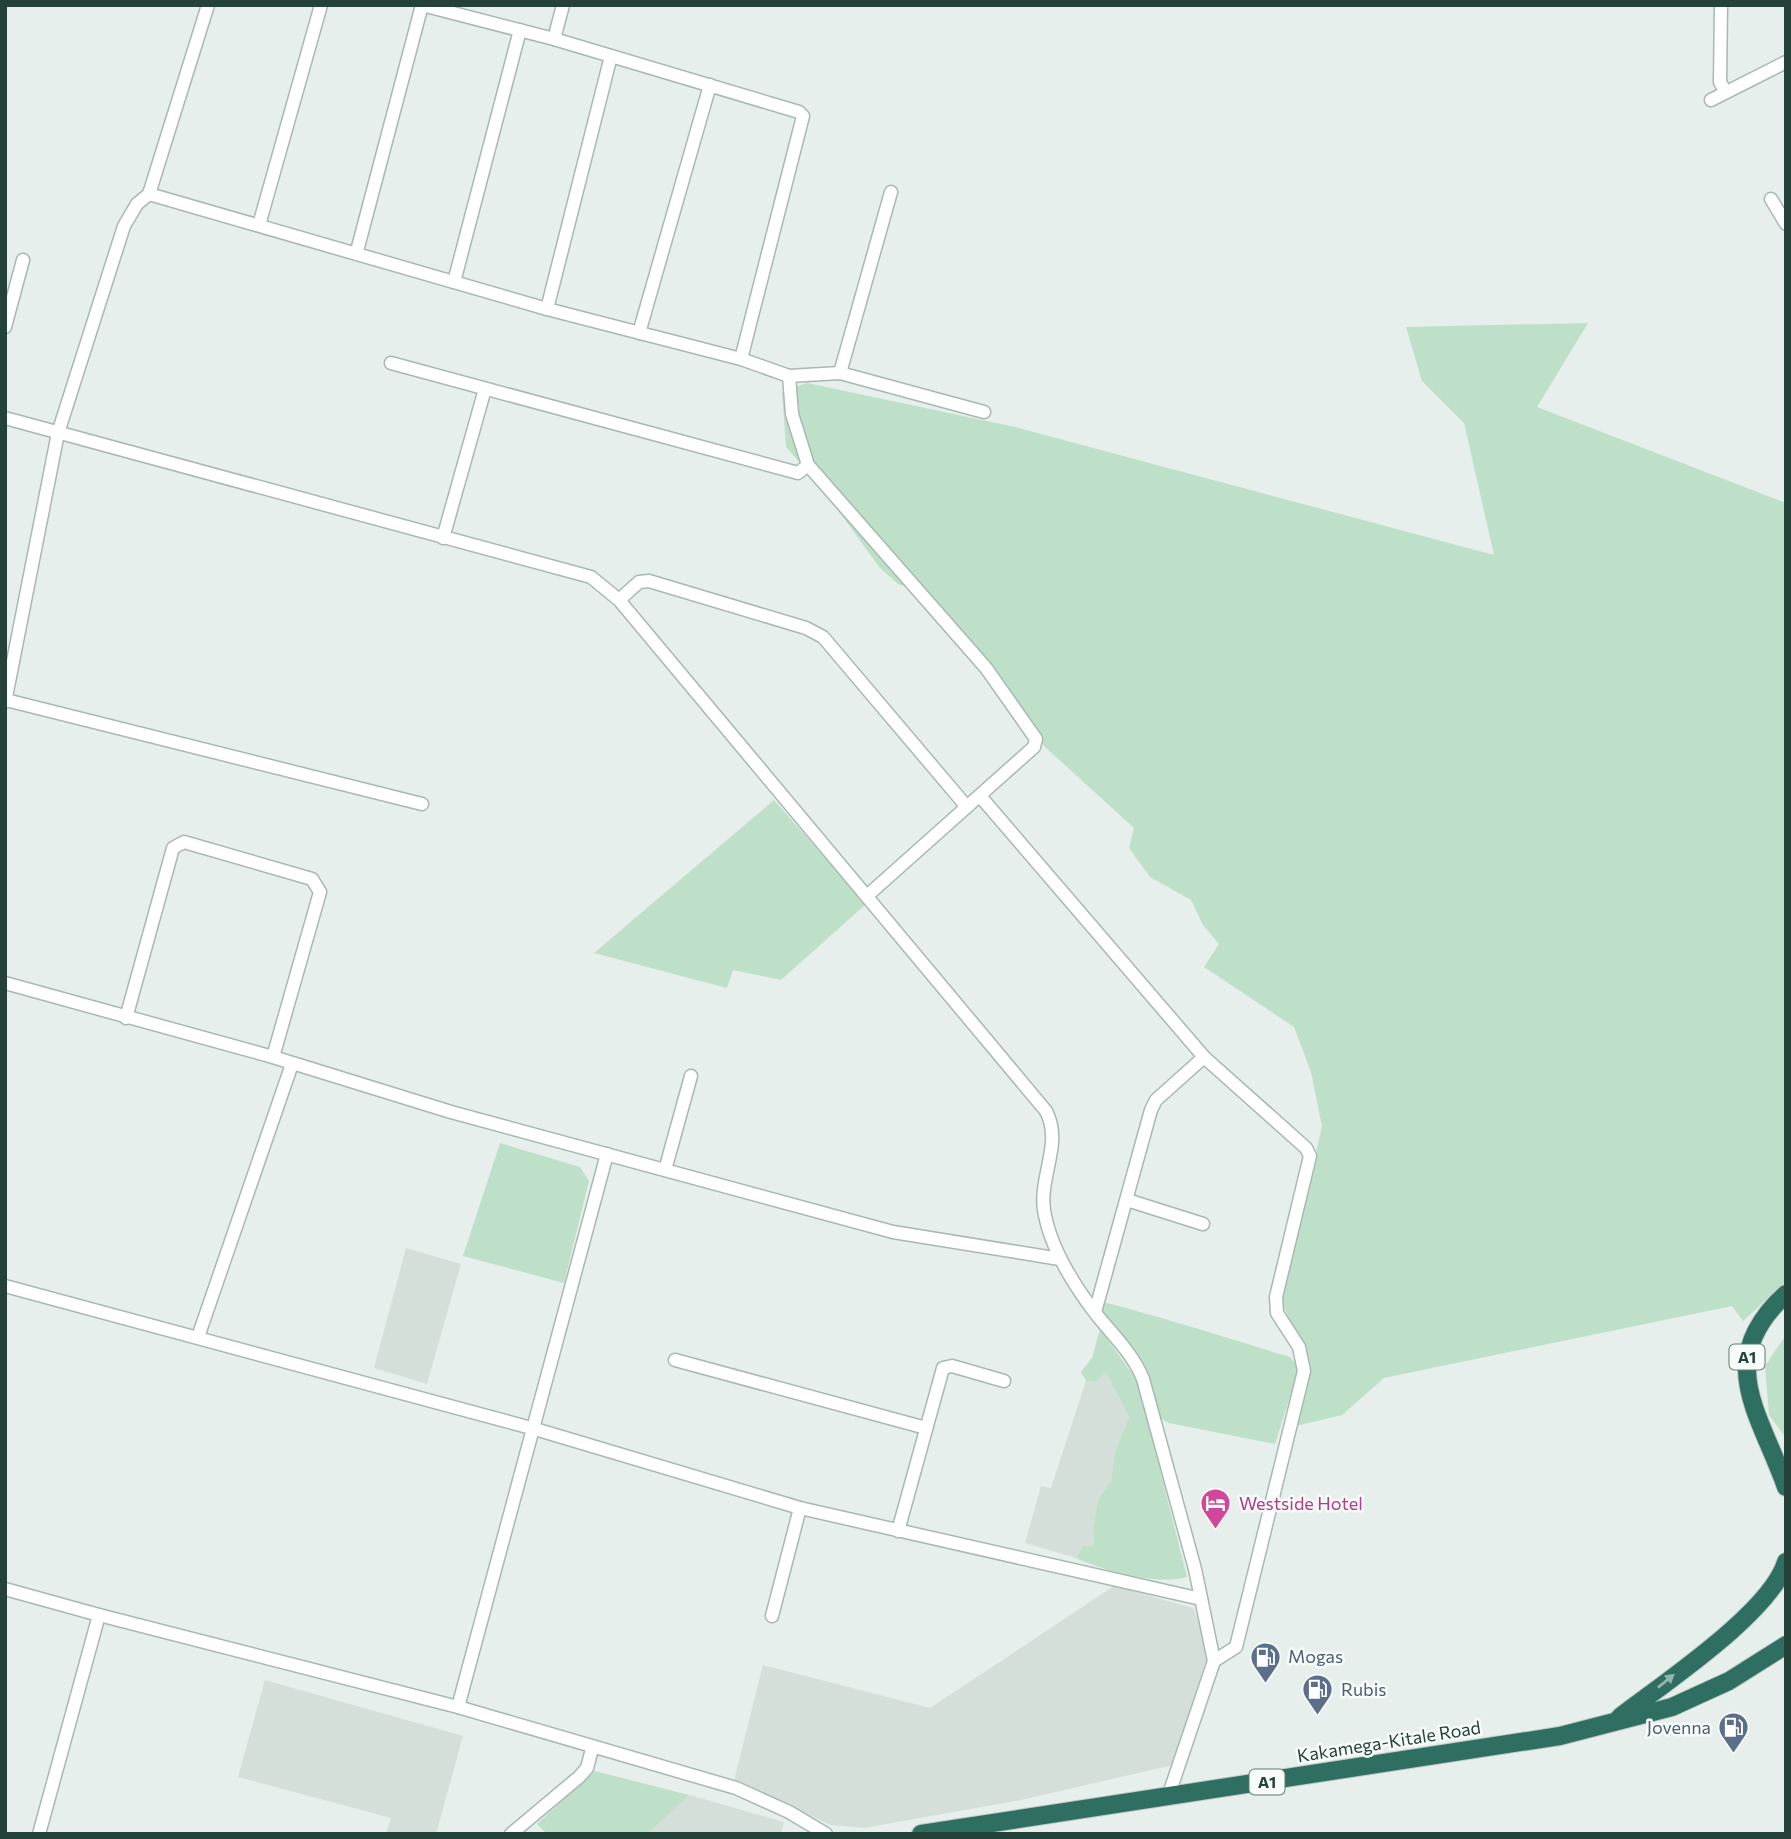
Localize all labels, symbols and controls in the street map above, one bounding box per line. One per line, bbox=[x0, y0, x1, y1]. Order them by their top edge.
road number: A1 bbox=[1730, 1344, 1764, 1370]
hotel icon: Westside Hotel bbox=[1199, 1487, 1233, 1531]
place label: Westside Hotel bbox=[1239, 1492, 1363, 1514]
fuel station icon: Mogas bbox=[1248, 1640, 1282, 1684]
place label: Mogas bbox=[1288, 1645, 1343, 1667]
fuel station icon: Rubis bbox=[1301, 1673, 1335, 1717]
one-way arrow bbox=[1656, 1674, 1674, 1689]
place label: Rubis bbox=[1341, 1678, 1386, 1700]
fuel station icon: Jovenna bbox=[1717, 1711, 1751, 1755]
street label: Kakamega-Kitale Road bbox=[1295, 1716, 1482, 1766]
place label: Jovenna bbox=[1647, 1716, 1711, 1738]
road number: A1 bbox=[1250, 1770, 1284, 1795]

